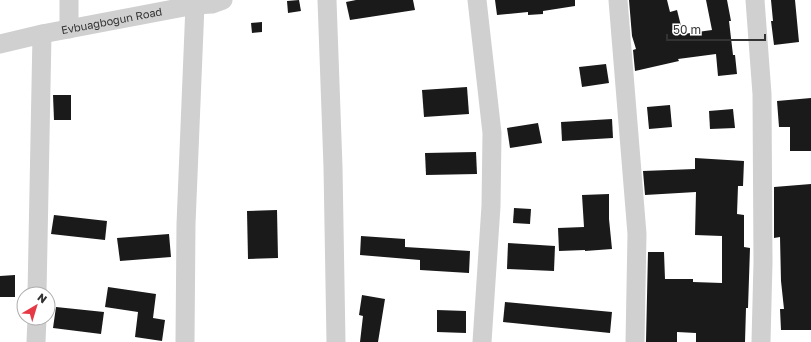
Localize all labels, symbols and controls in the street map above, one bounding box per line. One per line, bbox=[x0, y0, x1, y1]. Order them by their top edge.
street label: Evbuagbogun Road bbox=[60, 4, 163, 36]
scale bar bbox=[667, 16, 765, 42]
text: 50 m bbox=[673, 22, 701, 37]
north arrow bbox=[16, 286, 56, 326]
text: N bbox=[35, 290, 50, 305]

